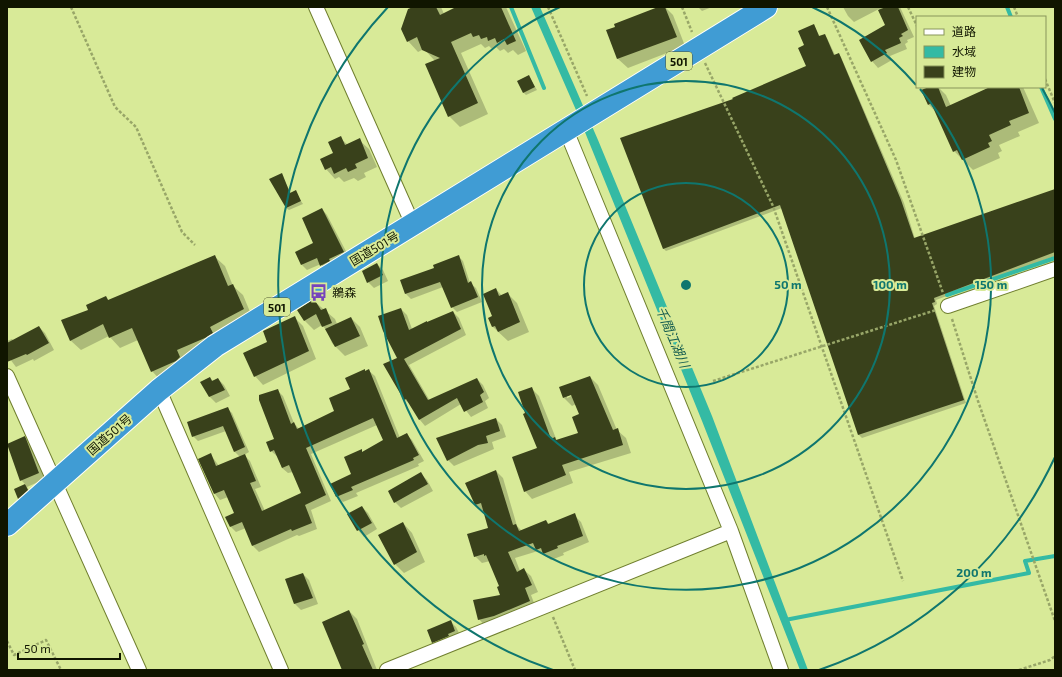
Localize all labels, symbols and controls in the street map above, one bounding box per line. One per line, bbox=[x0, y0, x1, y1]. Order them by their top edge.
legend bbox=[916, 16, 1046, 88]
text: 道路 bbox=[952, 24, 976, 38]
text: 水域 bbox=[952, 44, 976, 58]
road number: 501 bbox=[666, 52, 692, 70]
text: 建物 bbox=[952, 64, 976, 78]
street label: 国道501号 bbox=[347, 228, 401, 268]
text: 50 m bbox=[774, 277, 802, 291]
text: 100 m bbox=[873, 277, 907, 291]
text: 150 m bbox=[975, 277, 1007, 291]
centre of rings bbox=[679, 278, 693, 292]
bus stop icon: 鵜森 bbox=[309, 282, 329, 302]
place label: 鵜森 bbox=[332, 285, 356, 299]
road number: 501 bbox=[264, 298, 290, 316]
water label: 千間江湖川 bbox=[653, 304, 694, 372]
street label: 国道501号 bbox=[84, 411, 134, 457]
text: 200 m bbox=[956, 565, 992, 579]
scale bar bbox=[18, 635, 120, 661]
text: 50 m bbox=[24, 641, 51, 655]

